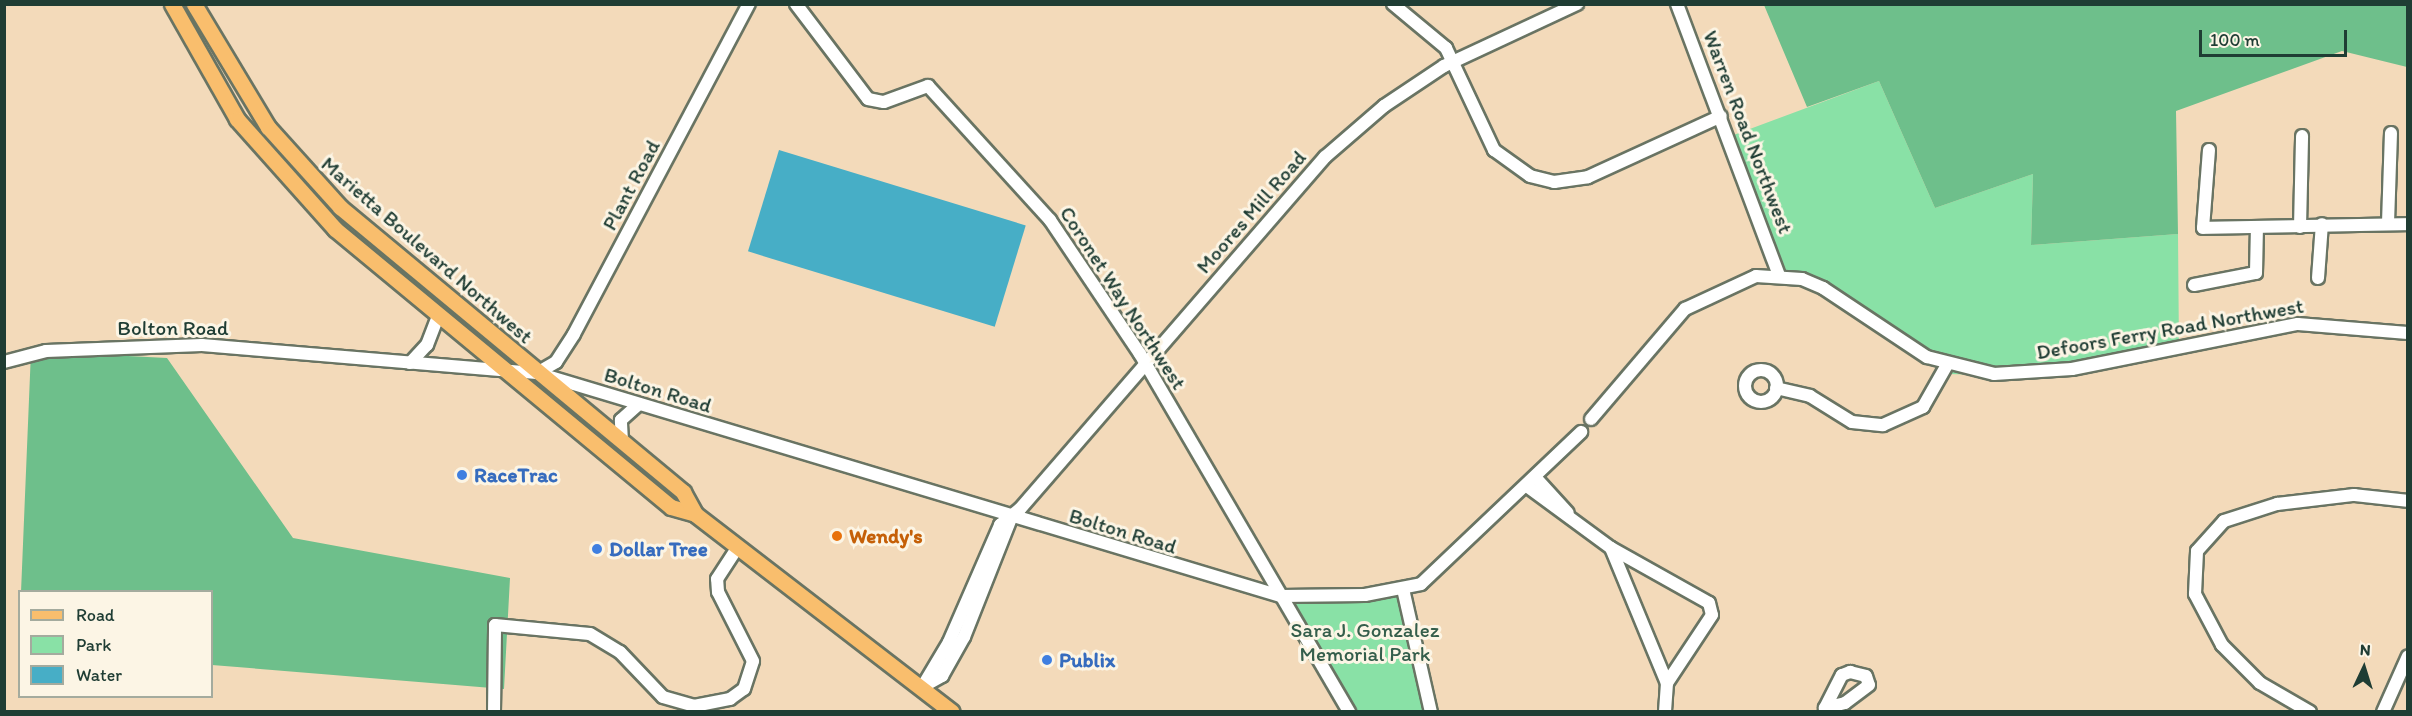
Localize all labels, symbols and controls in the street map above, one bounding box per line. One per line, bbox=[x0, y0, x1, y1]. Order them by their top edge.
scale bar bbox=[2202, 18, 2350, 56]
street label: Warren Road Northwest bbox=[1698, 27, 1798, 237]
text: 100 m bbox=[2210, 29, 2260, 51]
street label: Plant Road bbox=[597, 136, 665, 234]
street label: Moores Mill Road bbox=[1191, 146, 1311, 278]
street label: Marietta Boulevard Northwest bbox=[316, 151, 538, 349]
street label: Coronet Way Northwest bbox=[1054, 202, 1192, 394]
street label: Defoors Ferry Road Northwest bbox=[2035, 293, 2305, 365]
street label: Bolton Road bbox=[118, 315, 228, 341]
street label: Bolton Road bbox=[601, 362, 715, 418]
place label: RaceTrac bbox=[474, 462, 558, 488]
marker: RaceTrac bbox=[455, 468, 469, 482]
street label: Bolton Road bbox=[1066, 503, 1180, 559]
place label: Wendy's bbox=[849, 523, 923, 549]
marker: Wendy's bbox=[830, 529, 844, 543]
place label: Dollar Tree bbox=[609, 536, 708, 562]
marker: Dollar Tree bbox=[590, 542, 604, 556]
legend bbox=[18, 590, 213, 698]
text: Road bbox=[76, 604, 115, 626]
park label: Sara J. Gonzalez Memorial Park bbox=[1290, 617, 1440, 667]
text: Park bbox=[76, 634, 111, 656]
north arrow bbox=[2334, 638, 2394, 698]
text: N bbox=[2359, 640, 2371, 659]
place label: Publix bbox=[1059, 647, 1115, 673]
marker: Publix bbox=[1040, 653, 1054, 667]
text: Water bbox=[76, 664, 122, 686]

